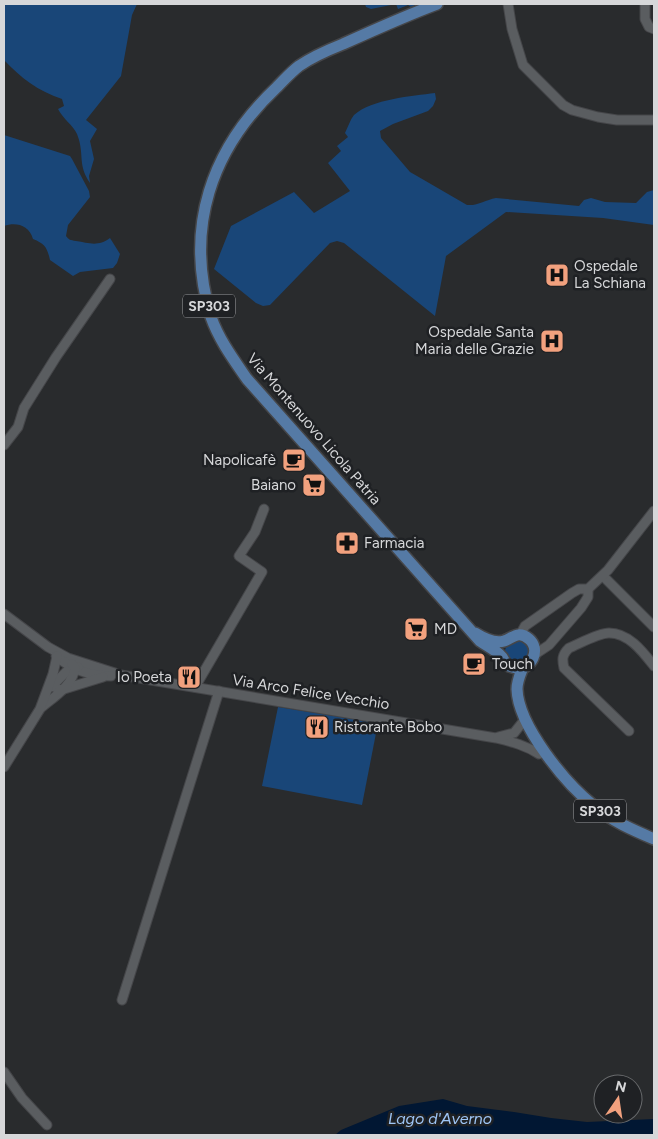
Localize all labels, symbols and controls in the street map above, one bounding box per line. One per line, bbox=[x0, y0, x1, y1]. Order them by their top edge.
place label: Ospedale La Schiana bbox=[574, 257, 646, 292]
hospital icon: Ospedale La Schiana bbox=[544, 262, 570, 288]
road number: SP303 bbox=[183, 294, 235, 318]
place label: Ospedale Santa Maria delle Grazie bbox=[415, 323, 534, 358]
hospital icon: Ospedale Santa Maria delle Grazie bbox=[539, 328, 565, 354]
street label: Via Montenuovo Licola Patria bbox=[243, 350, 385, 508]
cafe icon: Napolicafè bbox=[281, 447, 307, 473]
place label: Napolicafè bbox=[203, 451, 276, 469]
supermarket icon: Baiano bbox=[301, 472, 327, 498]
place label: Baiano bbox=[251, 476, 296, 494]
pharmacy icon: Farmacia bbox=[334, 530, 360, 556]
place label: Farmacia bbox=[364, 534, 424, 552]
supermarket icon: MD bbox=[403, 616, 429, 642]
place label: MD bbox=[434, 620, 457, 638]
cafe icon: Touch bbox=[461, 651, 487, 677]
place label: Touch bbox=[492, 655, 533, 673]
restaurant icon: Io Poeta bbox=[176, 664, 202, 690]
place label: Io Poeta bbox=[117, 668, 172, 686]
street label: Via Arco Felice Vecchio bbox=[231, 671, 391, 713]
restaurant icon: Ristorante Bobo bbox=[304, 714, 330, 740]
place label: Ristorante Bobo bbox=[334, 718, 442, 736]
road number: SP303 bbox=[574, 799, 626, 822]
north arrow bbox=[593, 1074, 643, 1124]
text: N bbox=[614, 1077, 628, 1096]
water label: Lago d'Averno bbox=[388, 1109, 492, 1128]

